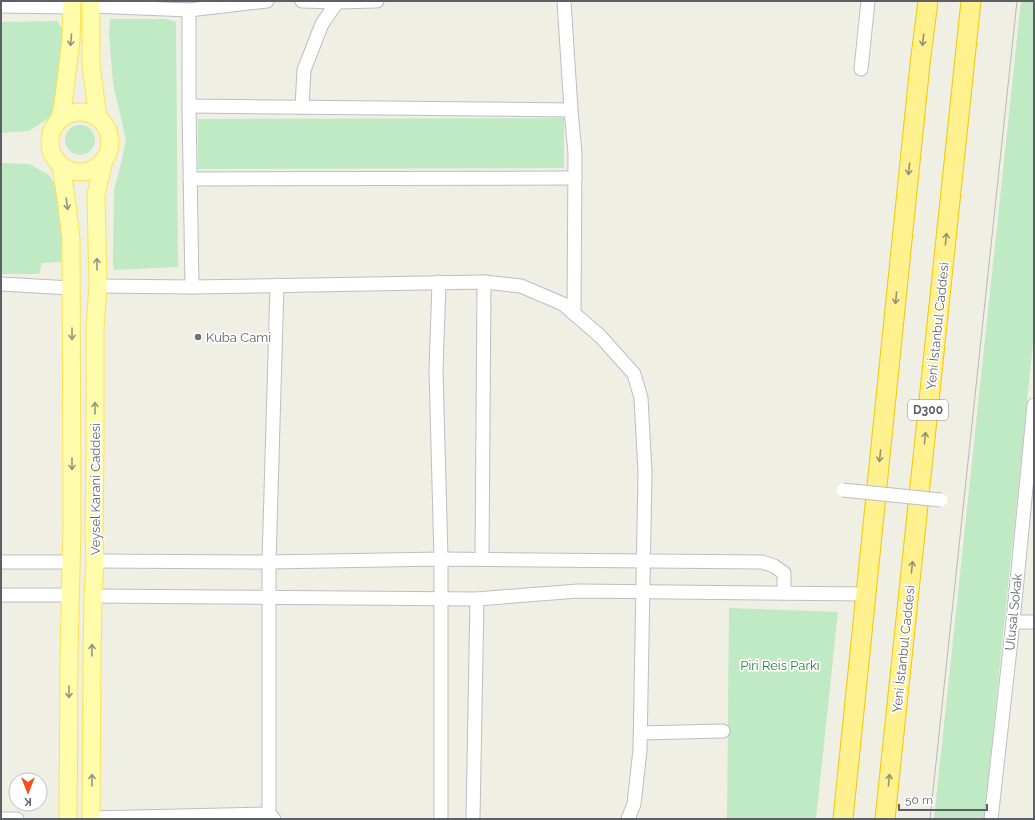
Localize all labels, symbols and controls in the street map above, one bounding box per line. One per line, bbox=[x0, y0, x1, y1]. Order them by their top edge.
one-way arrow bbox=[68, 33, 75, 46]
one-way arrow bbox=[919, 33, 927, 46]
one-way arrow bbox=[905, 162, 913, 175]
one-way arrow bbox=[63, 197, 71, 210]
one-way arrow bbox=[942, 233, 950, 246]
one-way arrow bbox=[93, 258, 101, 271]
street label: Yeni İstanbul Caddesi bbox=[922, 261, 952, 391]
one-way arrow bbox=[892, 291, 900, 304]
one-way arrow bbox=[68, 327, 76, 340]
place label: Kuba Cami bbox=[206, 330, 271, 345]
marker: Kuba Cami bbox=[193, 332, 203, 342]
road number: D300 bbox=[908, 400, 948, 420]
one-way arrow bbox=[91, 402, 99, 415]
street label: Veysel Karani Caddesi bbox=[88, 423, 103, 555]
one-way arrow bbox=[922, 432, 929, 445]
one-way arrow bbox=[877, 449, 884, 462]
one-way arrow bbox=[68, 457, 76, 470]
one-way arrow bbox=[908, 561, 915, 574]
street label: Ulusal Sokak bbox=[1002, 573, 1025, 651]
street label: Yeni İstanbul Caddesi bbox=[888, 584, 918, 714]
one-way arrow bbox=[88, 644, 96, 657]
park label: Piri Reis Parkı bbox=[740, 658, 820, 673]
one-way arrow bbox=[65, 685, 73, 698]
north arrow bbox=[8, 772, 48, 812]
one-way arrow bbox=[88, 774, 96, 787]
one-way arrow bbox=[886, 774, 893, 787]
scale bar bbox=[899, 786, 987, 812]
text: 50 m bbox=[905, 793, 933, 807]
text: K bbox=[24, 795, 32, 808]

